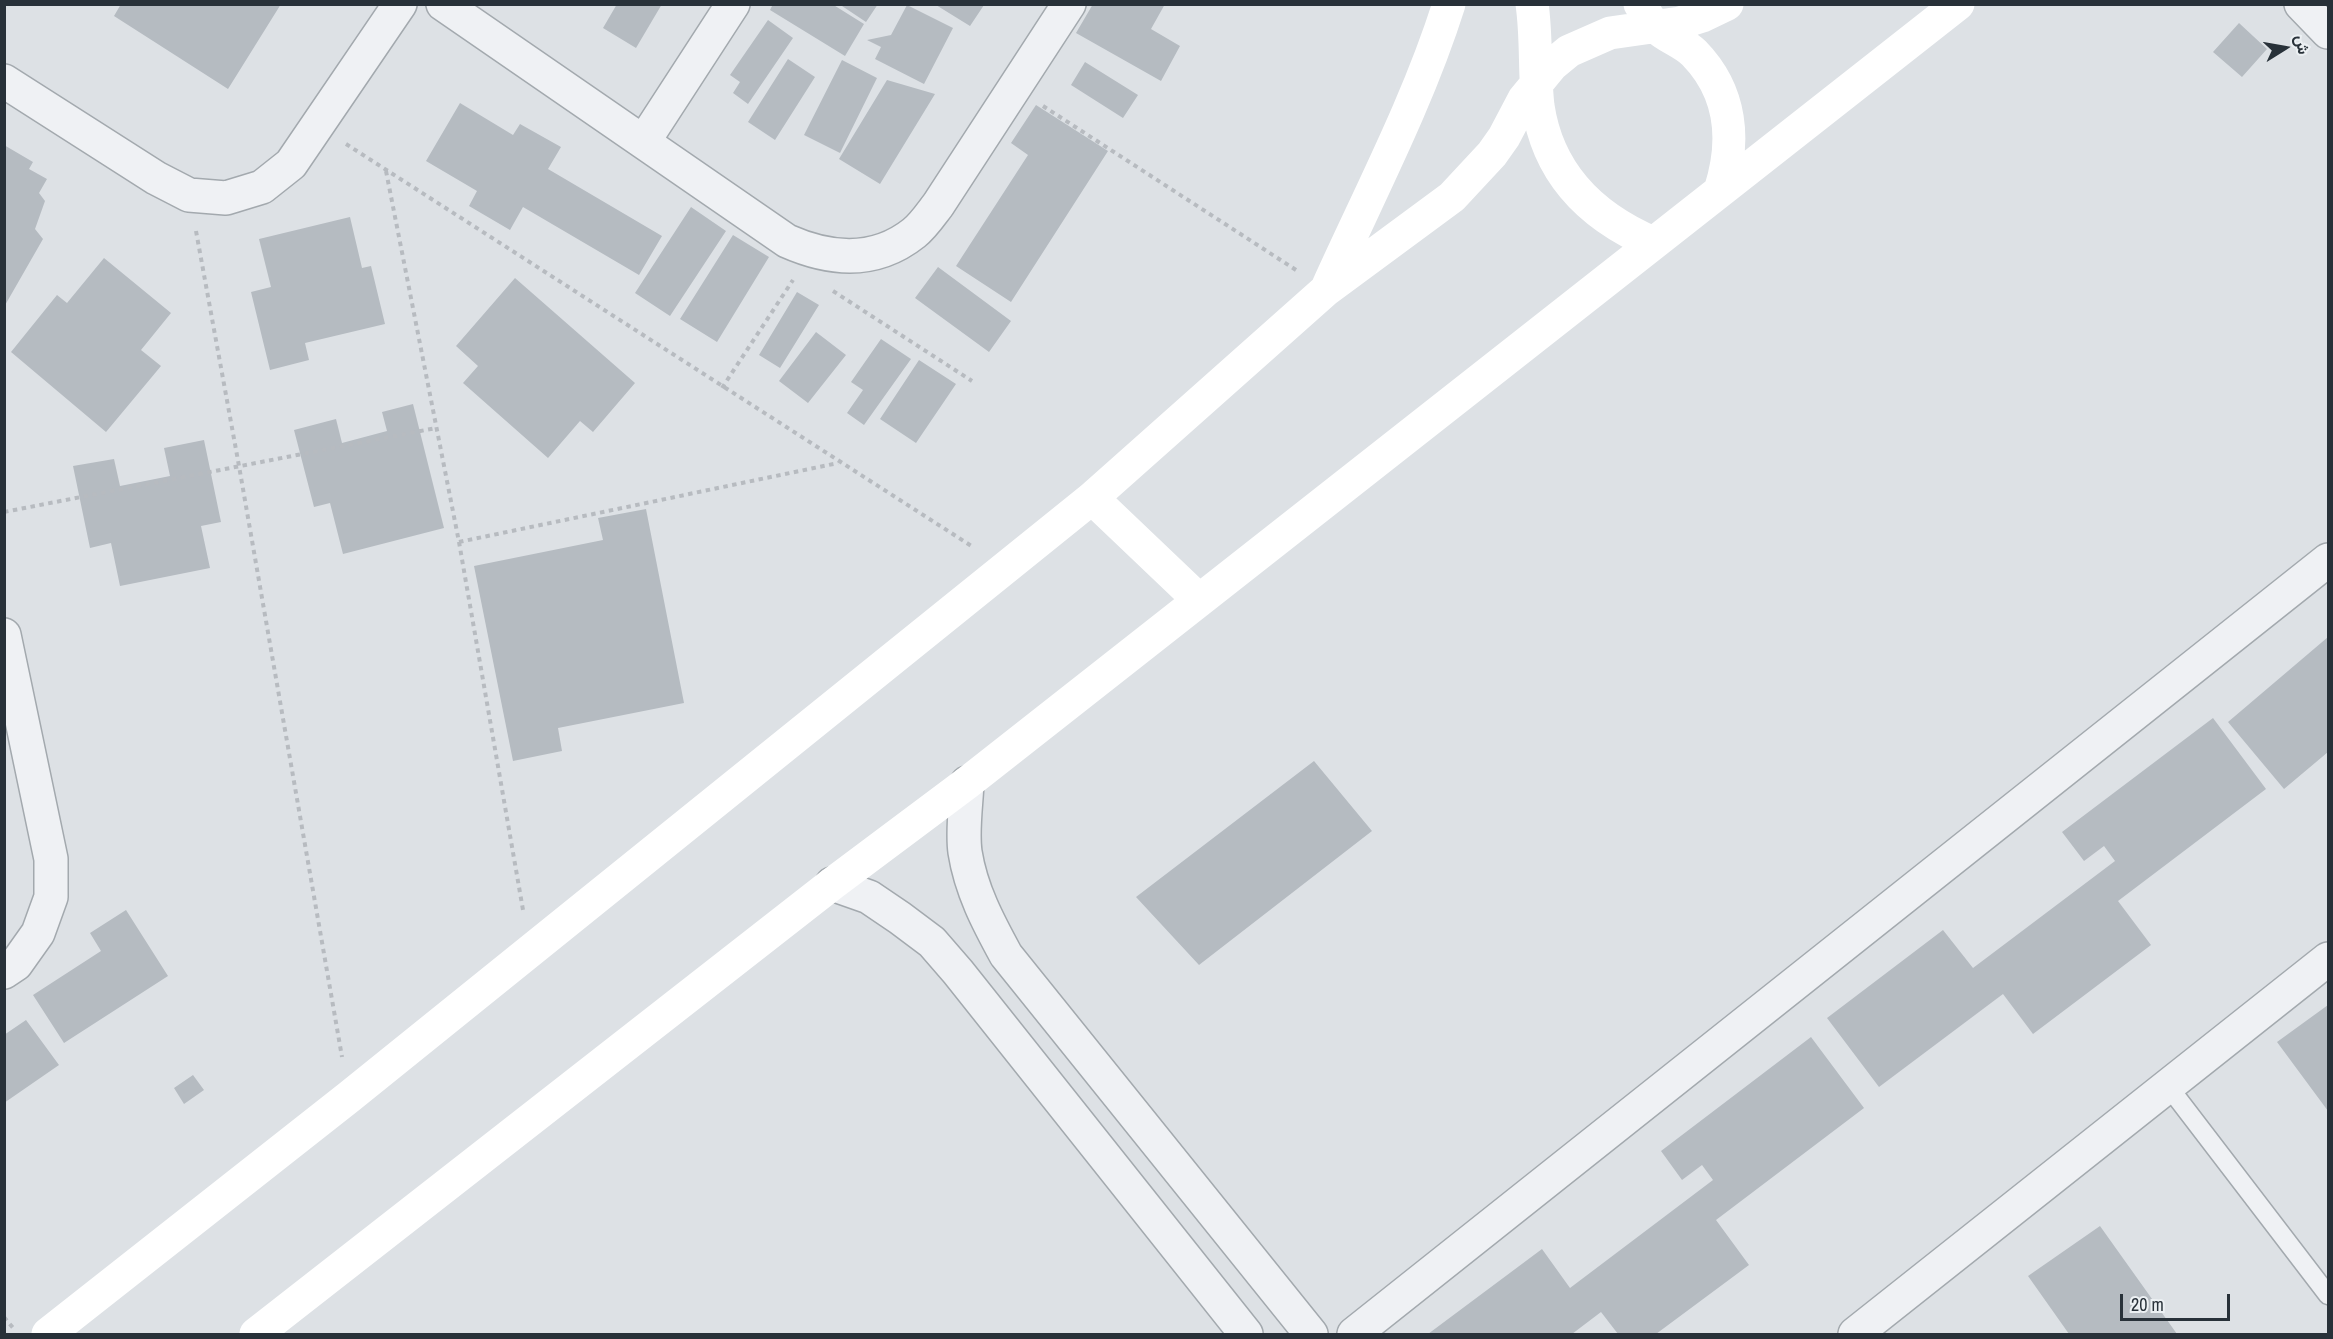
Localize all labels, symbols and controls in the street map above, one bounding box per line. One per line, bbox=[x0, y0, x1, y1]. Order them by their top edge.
north arrow bbox=[2255, 18, 2315, 78]
text: ش bbox=[2290, 33, 2315, 56]
scale bar bbox=[2123, 1282, 2232, 1320]
text: 20 m bbox=[2131, 1292, 2164, 1317]

